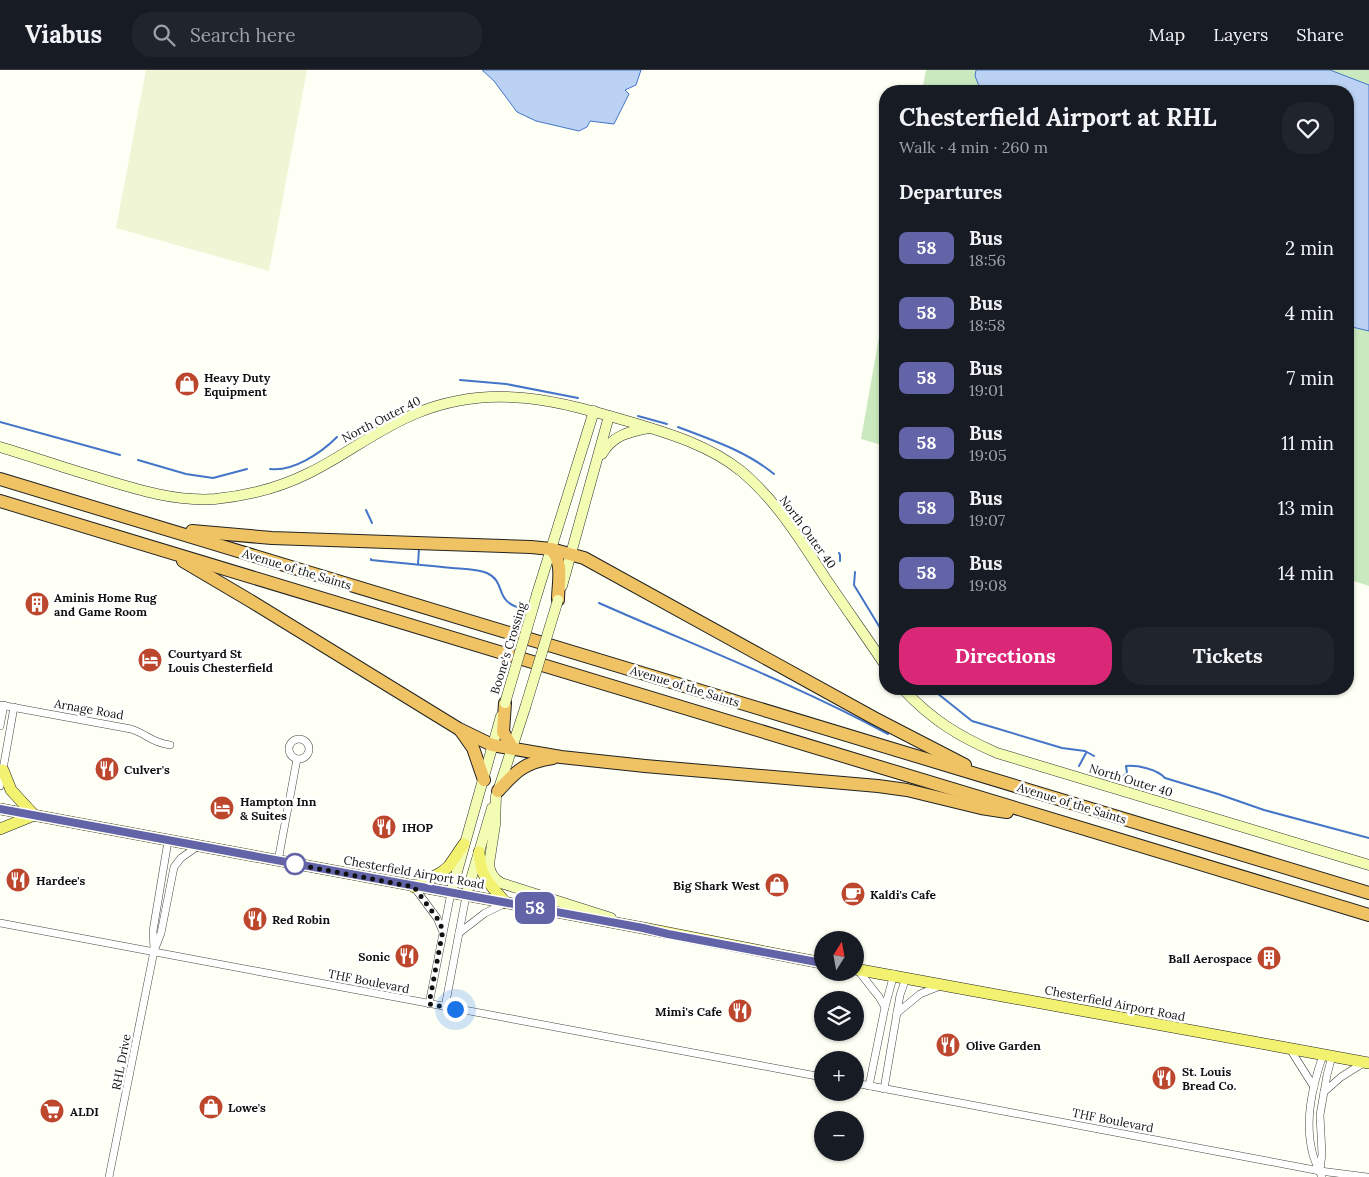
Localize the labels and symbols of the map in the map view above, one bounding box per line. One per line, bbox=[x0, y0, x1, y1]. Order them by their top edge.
place label: Heavy Duty Equipment bbox=[204, 370, 271, 399]
shop icon: Heavy Duty Equipment bbox=[174, 371, 200, 397]
street label: North Outer 40 bbox=[339, 393, 423, 445]
street label: North Outer 40 bbox=[777, 493, 839, 571]
street label: Avenue of the Saints bbox=[240, 545, 354, 593]
place label: Aminis Home Rug and Game Room bbox=[54, 590, 158, 619]
building icon: Aminis Home Rug and Game Room bbox=[24, 591, 50, 617]
street label: Boone's Crossing bbox=[487, 600, 529, 696]
place label: Courtyard St Louis Chesterfield bbox=[168, 646, 273, 675]
hotel icon: Courtyard St Louis Chesterfield bbox=[137, 647, 163, 673]
street label: Avenue of the Saints bbox=[628, 662, 742, 710]
street label: Arnage Road bbox=[52, 695, 125, 722]
restaurant icon: Culver's bbox=[94, 756, 120, 782]
street label: North Outer 40 bbox=[1087, 760, 1175, 800]
place label: Culver's bbox=[124, 762, 170, 777]
street label: Avenue of the Saints bbox=[1015, 779, 1129, 827]
place label: Hampton Inn & Suites bbox=[240, 794, 317, 823]
hotel icon: Hampton Inn & Suites bbox=[209, 795, 235, 821]
restaurant icon: IHOP bbox=[371, 814, 397, 840]
place label: IHOP bbox=[402, 820, 433, 835]
street label: Chesterfield Airport Road bbox=[342, 852, 486, 892]
unlabelled marker bbox=[284, 853, 306, 875]
restaurant icon: Hardee's bbox=[5, 867, 31, 893]
shop icon: Big Shark West bbox=[764, 872, 790, 898]
place label: Hardee's bbox=[36, 873, 85, 888]
place label: Big Shark West bbox=[673, 878, 761, 893]
cafe icon: Kaldi's Cafe bbox=[840, 881, 866, 907]
place label: Kaldi's Cafe bbox=[870, 887, 937, 902]
line badge: 58 bbox=[512, 892, 558, 924]
restaurant icon: Red Robin bbox=[242, 906, 268, 932]
place label: Red Robin bbox=[272, 912, 330, 927]
north arrow bbox=[814, 931, 864, 981]
restaurant icon: Sonic bbox=[394, 943, 420, 969]
building icon: Ball Aerospace bbox=[1256, 945, 1282, 971]
place label: Sonic bbox=[358, 949, 391, 964]
place label: Ball Aerospace bbox=[1168, 951, 1253, 966]
street label: THF Boulevard bbox=[327, 966, 411, 996]
street label: Chesterfield Airport Road bbox=[1044, 982, 1186, 1024]
your location bbox=[443, 997, 468, 1022]
restaurant icon: Mimi's Cafe bbox=[727, 998, 753, 1024]
place label: Mimi's Cafe bbox=[655, 1004, 723, 1019]
street label: RHL Drive bbox=[108, 1032, 134, 1091]
restaurant icon: Olive Garden bbox=[935, 1032, 961, 1058]
place label: Olive Garden bbox=[966, 1038, 1041, 1053]
place label: St. Louis Bread Co. bbox=[1182, 1064, 1237, 1093]
restaurant icon: St. Louis Bread Co. bbox=[1151, 1065, 1177, 1091]
shop icon: Lowe's bbox=[198, 1094, 224, 1120]
supermarket icon: ALDI bbox=[39, 1098, 65, 1124]
place label: Lowe's bbox=[228, 1100, 266, 1115]
place label: ALDI bbox=[70, 1104, 99, 1119]
street label: THF Boulevard bbox=[1071, 1105, 1155, 1135]

